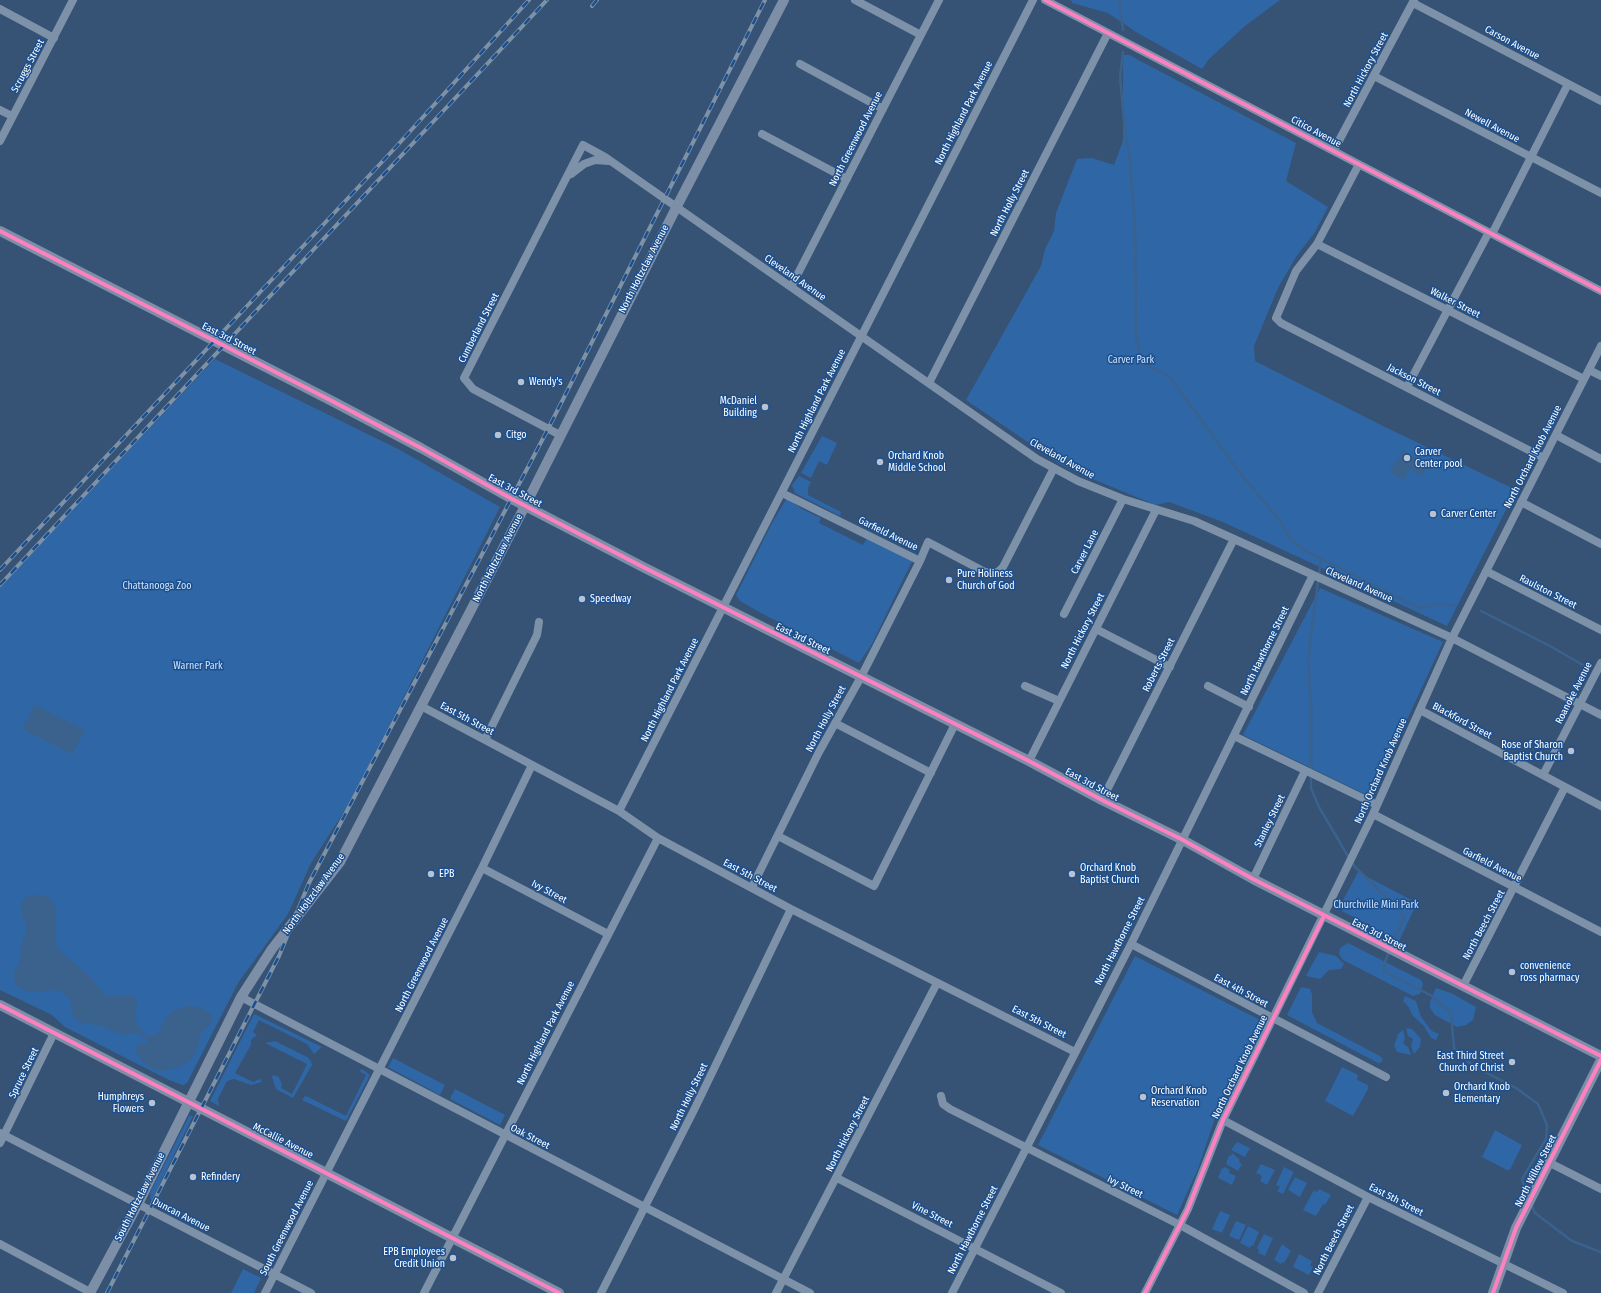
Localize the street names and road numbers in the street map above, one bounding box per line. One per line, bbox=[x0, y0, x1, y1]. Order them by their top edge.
street label: Carson Avenue bbox=[1483, 24, 1541, 62]
street label: North Hickory Street bbox=[1341, 30, 1391, 110]
street label: Scruggs Street bbox=[9, 37, 47, 95]
street label: North Highland Park Avenue bbox=[933, 59, 995, 167]
street label: North Greenwood Avenue bbox=[827, 90, 885, 188]
street label: Newell Avenue bbox=[1463, 107, 1521, 145]
street label: Citico Avenue bbox=[1289, 114, 1343, 150]
street label: North Holly Street bbox=[988, 167, 1032, 239]
street label: North Holtzclaw Avenue bbox=[617, 223, 671, 315]
street label: Cleveland Avenue bbox=[762, 252, 828, 304]
street label: Walker Street bbox=[1428, 285, 1482, 321]
street label: Cumberland Street bbox=[456, 291, 502, 365]
street label: East 3rd Street bbox=[200, 320, 258, 358]
street label: North Highland Park Avenue bbox=[786, 347, 848, 455]
street label: Jackson Street bbox=[1385, 361, 1443, 399]
street label: North Orchard Knob Avenue bbox=[1502, 403, 1564, 511]
street label: Cleveland Avenue bbox=[1027, 436, 1097, 482]
street label: East 3rd Street bbox=[486, 472, 544, 510]
street label: North Holtzclaw Avenue bbox=[471, 512, 525, 604]
street label: Garfield Avenue bbox=[856, 514, 920, 554]
street label: Carver Lane bbox=[1069, 528, 1101, 576]
street label: Cleveland Avenue bbox=[1324, 565, 1394, 605]
street label: Raulston Street bbox=[1517, 572, 1579, 612]
street label: North Hickory Street bbox=[1059, 591, 1107, 671]
street label: North Hawthorne Street bbox=[1238, 605, 1292, 697]
street label: East 3rd Street bbox=[774, 621, 832, 657]
street label: North Highland Park Avenue bbox=[639, 636, 701, 744]
street label: Roberts Street bbox=[1140, 636, 1178, 694]
street label: Roanoke Avenue bbox=[1553, 660, 1595, 726]
street label: North Holly Street bbox=[803, 684, 849, 754]
street label: East 5th Street bbox=[438, 700, 496, 738]
street label: Blackford Street bbox=[1430, 700, 1494, 742]
street label: North Orchard Knob Avenue bbox=[1352, 716, 1410, 826]
street label: East 3rd Street bbox=[1063, 766, 1121, 804]
street label: Stanley Street bbox=[1252, 793, 1288, 849]
street label: Garfield Avenue bbox=[1460, 845, 1524, 885]
street label: North Holtzclaw Avenue bbox=[280, 851, 348, 937]
street label: East 5th Street bbox=[721, 857, 779, 895]
street label: Ivy Street bbox=[529, 878, 569, 906]
street label: North Beech Street bbox=[1460, 888, 1508, 962]
street label: North Hawthorne Street bbox=[1092, 895, 1148, 987]
street label: North Greenwood Avenue bbox=[393, 916, 451, 1014]
street label: East 3rd Street bbox=[1350, 916, 1408, 954]
street label: East 4th Street bbox=[1212, 972, 1270, 1010]
street label: North Highland Park Avenue bbox=[515, 979, 577, 1087]
street label: East 5th Street bbox=[1010, 1003, 1068, 1041]
street label: North Orchard Knob Avenue bbox=[1210, 1013, 1270, 1121]
street label: Spruce Street bbox=[7, 1046, 41, 1100]
street label: North Holly Street bbox=[667, 1061, 711, 1133]
street label: North Hickory Street bbox=[824, 1094, 872, 1174]
street label: McCallie Avenue bbox=[251, 1121, 315, 1161]
street label: Oak Street bbox=[508, 1122, 552, 1152]
street label: North Willow Street bbox=[1513, 1133, 1559, 1209]
street label: South Holtzclaw Avenue bbox=[112, 1151, 168, 1243]
street label: Ivy Street bbox=[1105, 1173, 1145, 1201]
street label: South Greenwood Avenue bbox=[258, 1178, 316, 1278]
street label: East 5th Street bbox=[1367, 1181, 1425, 1219]
street label: North Hawthorne Street bbox=[945, 1184, 1001, 1276]
street label: Duncan Avenue bbox=[150, 1195, 212, 1235]
street label: Vine Street bbox=[909, 1199, 955, 1231]
street label: North Beech Street bbox=[1311, 1203, 1357, 1277]

